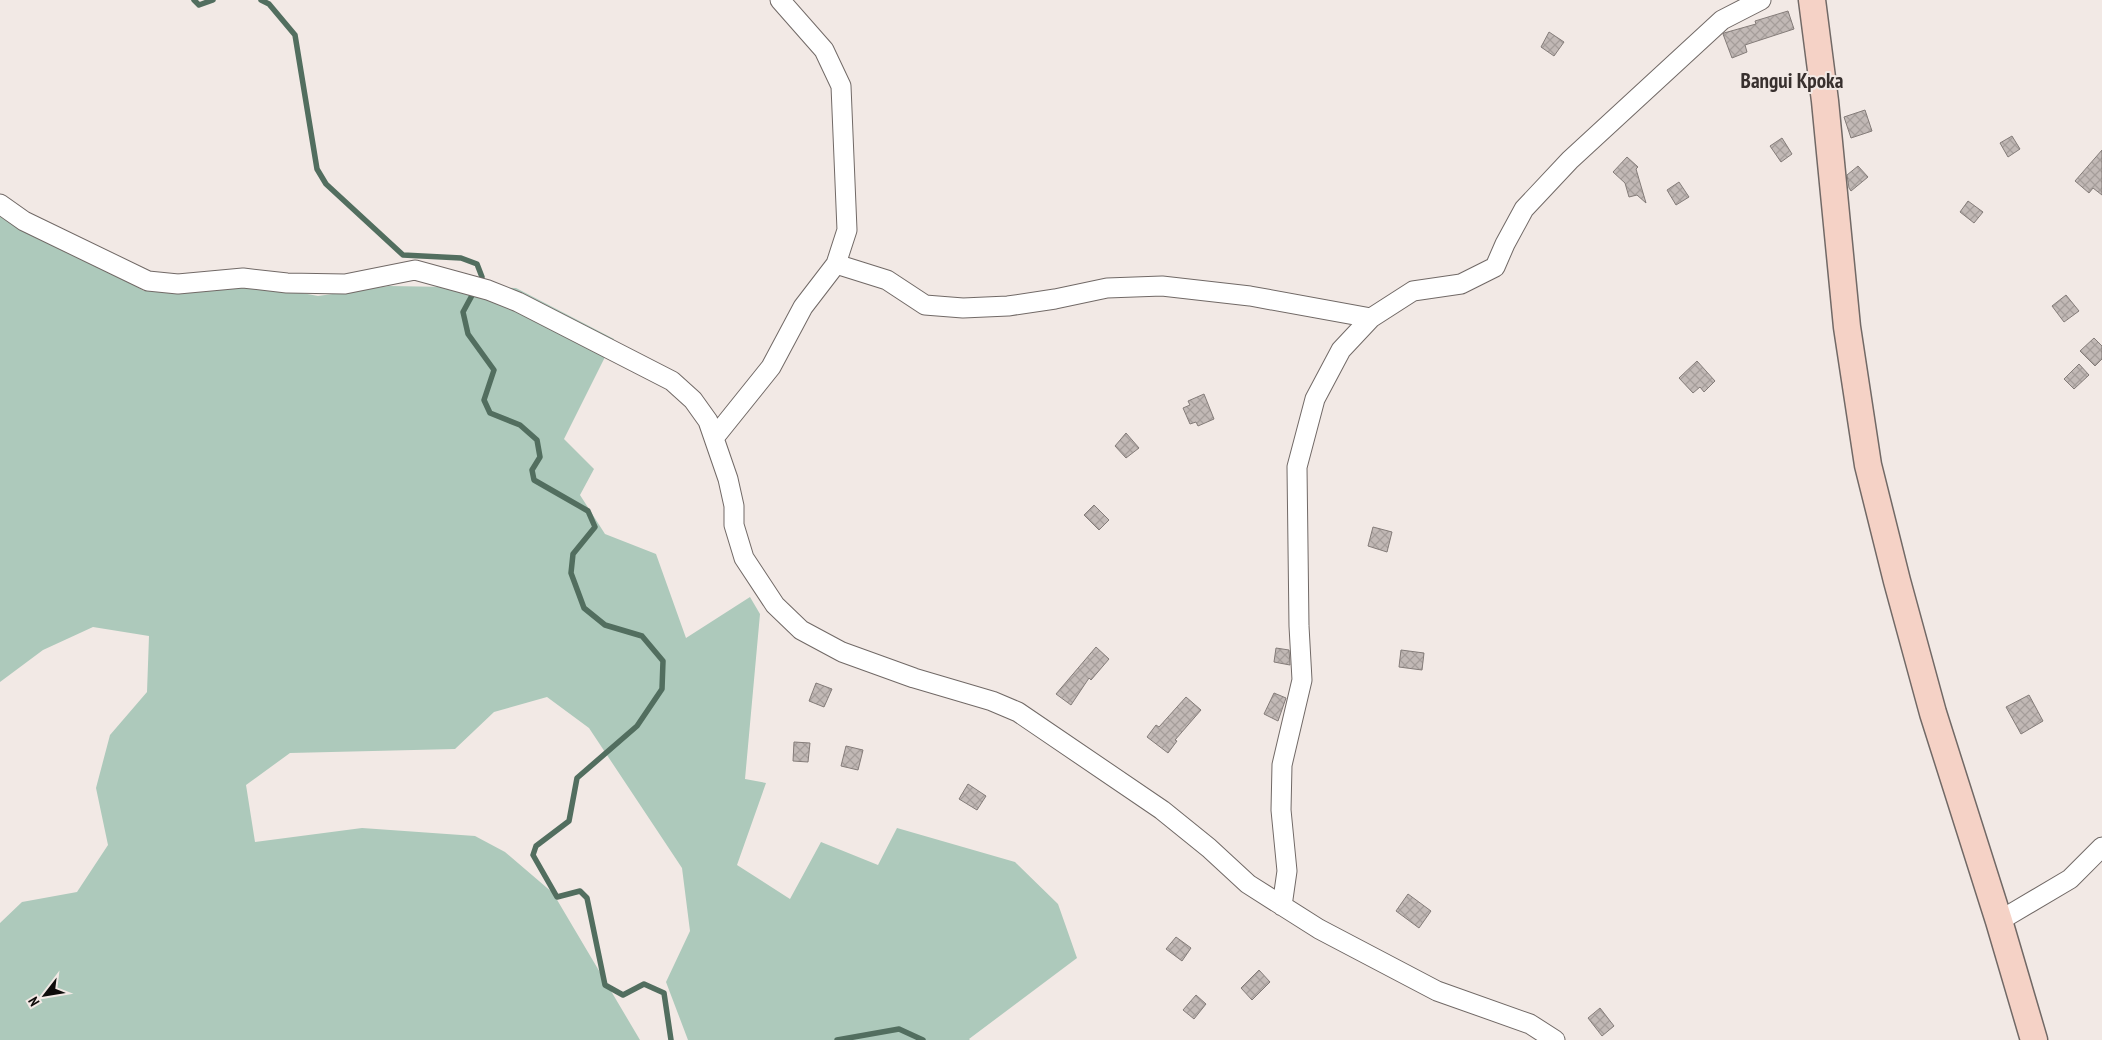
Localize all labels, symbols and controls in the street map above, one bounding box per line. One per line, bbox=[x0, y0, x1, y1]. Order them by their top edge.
district label: Bangui Kpoka bbox=[1741, 67, 1844, 94]
north arrow bbox=[20, 970, 70, 1020]
text: N bbox=[24, 994, 44, 1010]

